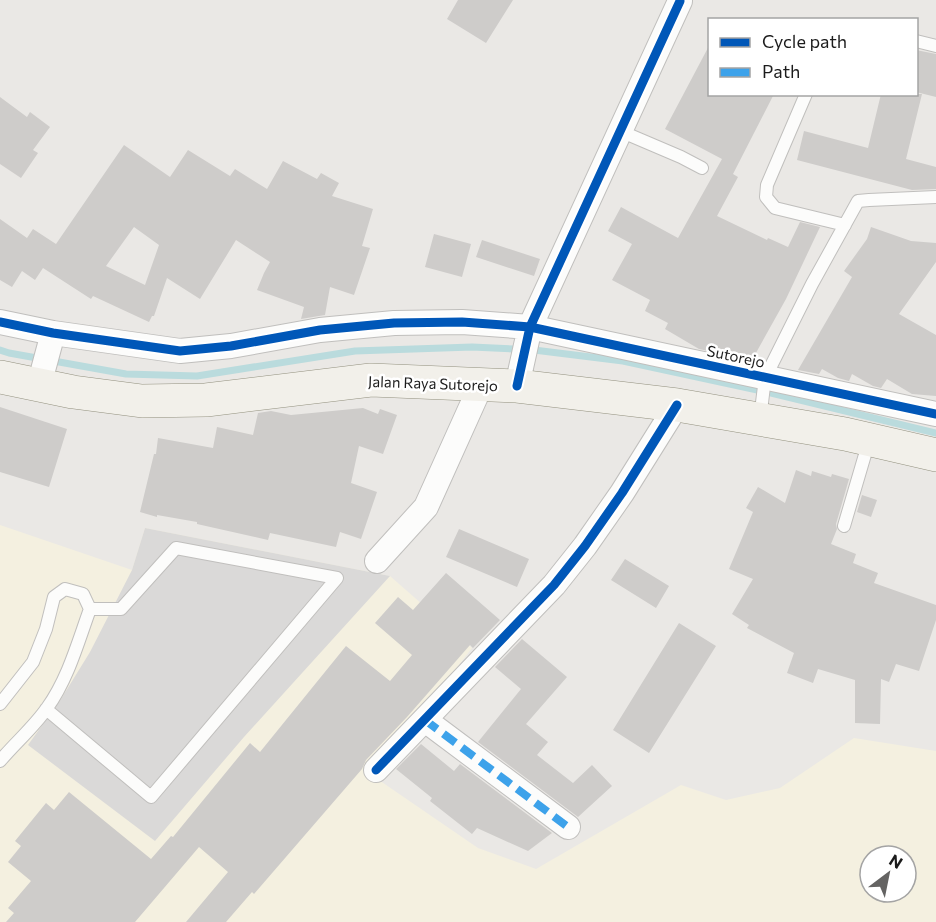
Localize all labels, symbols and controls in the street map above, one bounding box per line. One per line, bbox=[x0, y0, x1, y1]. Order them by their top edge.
legend bbox=[708, 18, 918, 96]
text: Cycle path bbox=[762, 30, 847, 52]
text: Path bbox=[762, 60, 800, 82]
street label: Sutorejo bbox=[705, 341, 767, 371]
street label: Jalan Raya Sutorejo bbox=[368, 372, 498, 394]
north arrow bbox=[858, 844, 918, 904]
text: N bbox=[886, 850, 906, 872]

